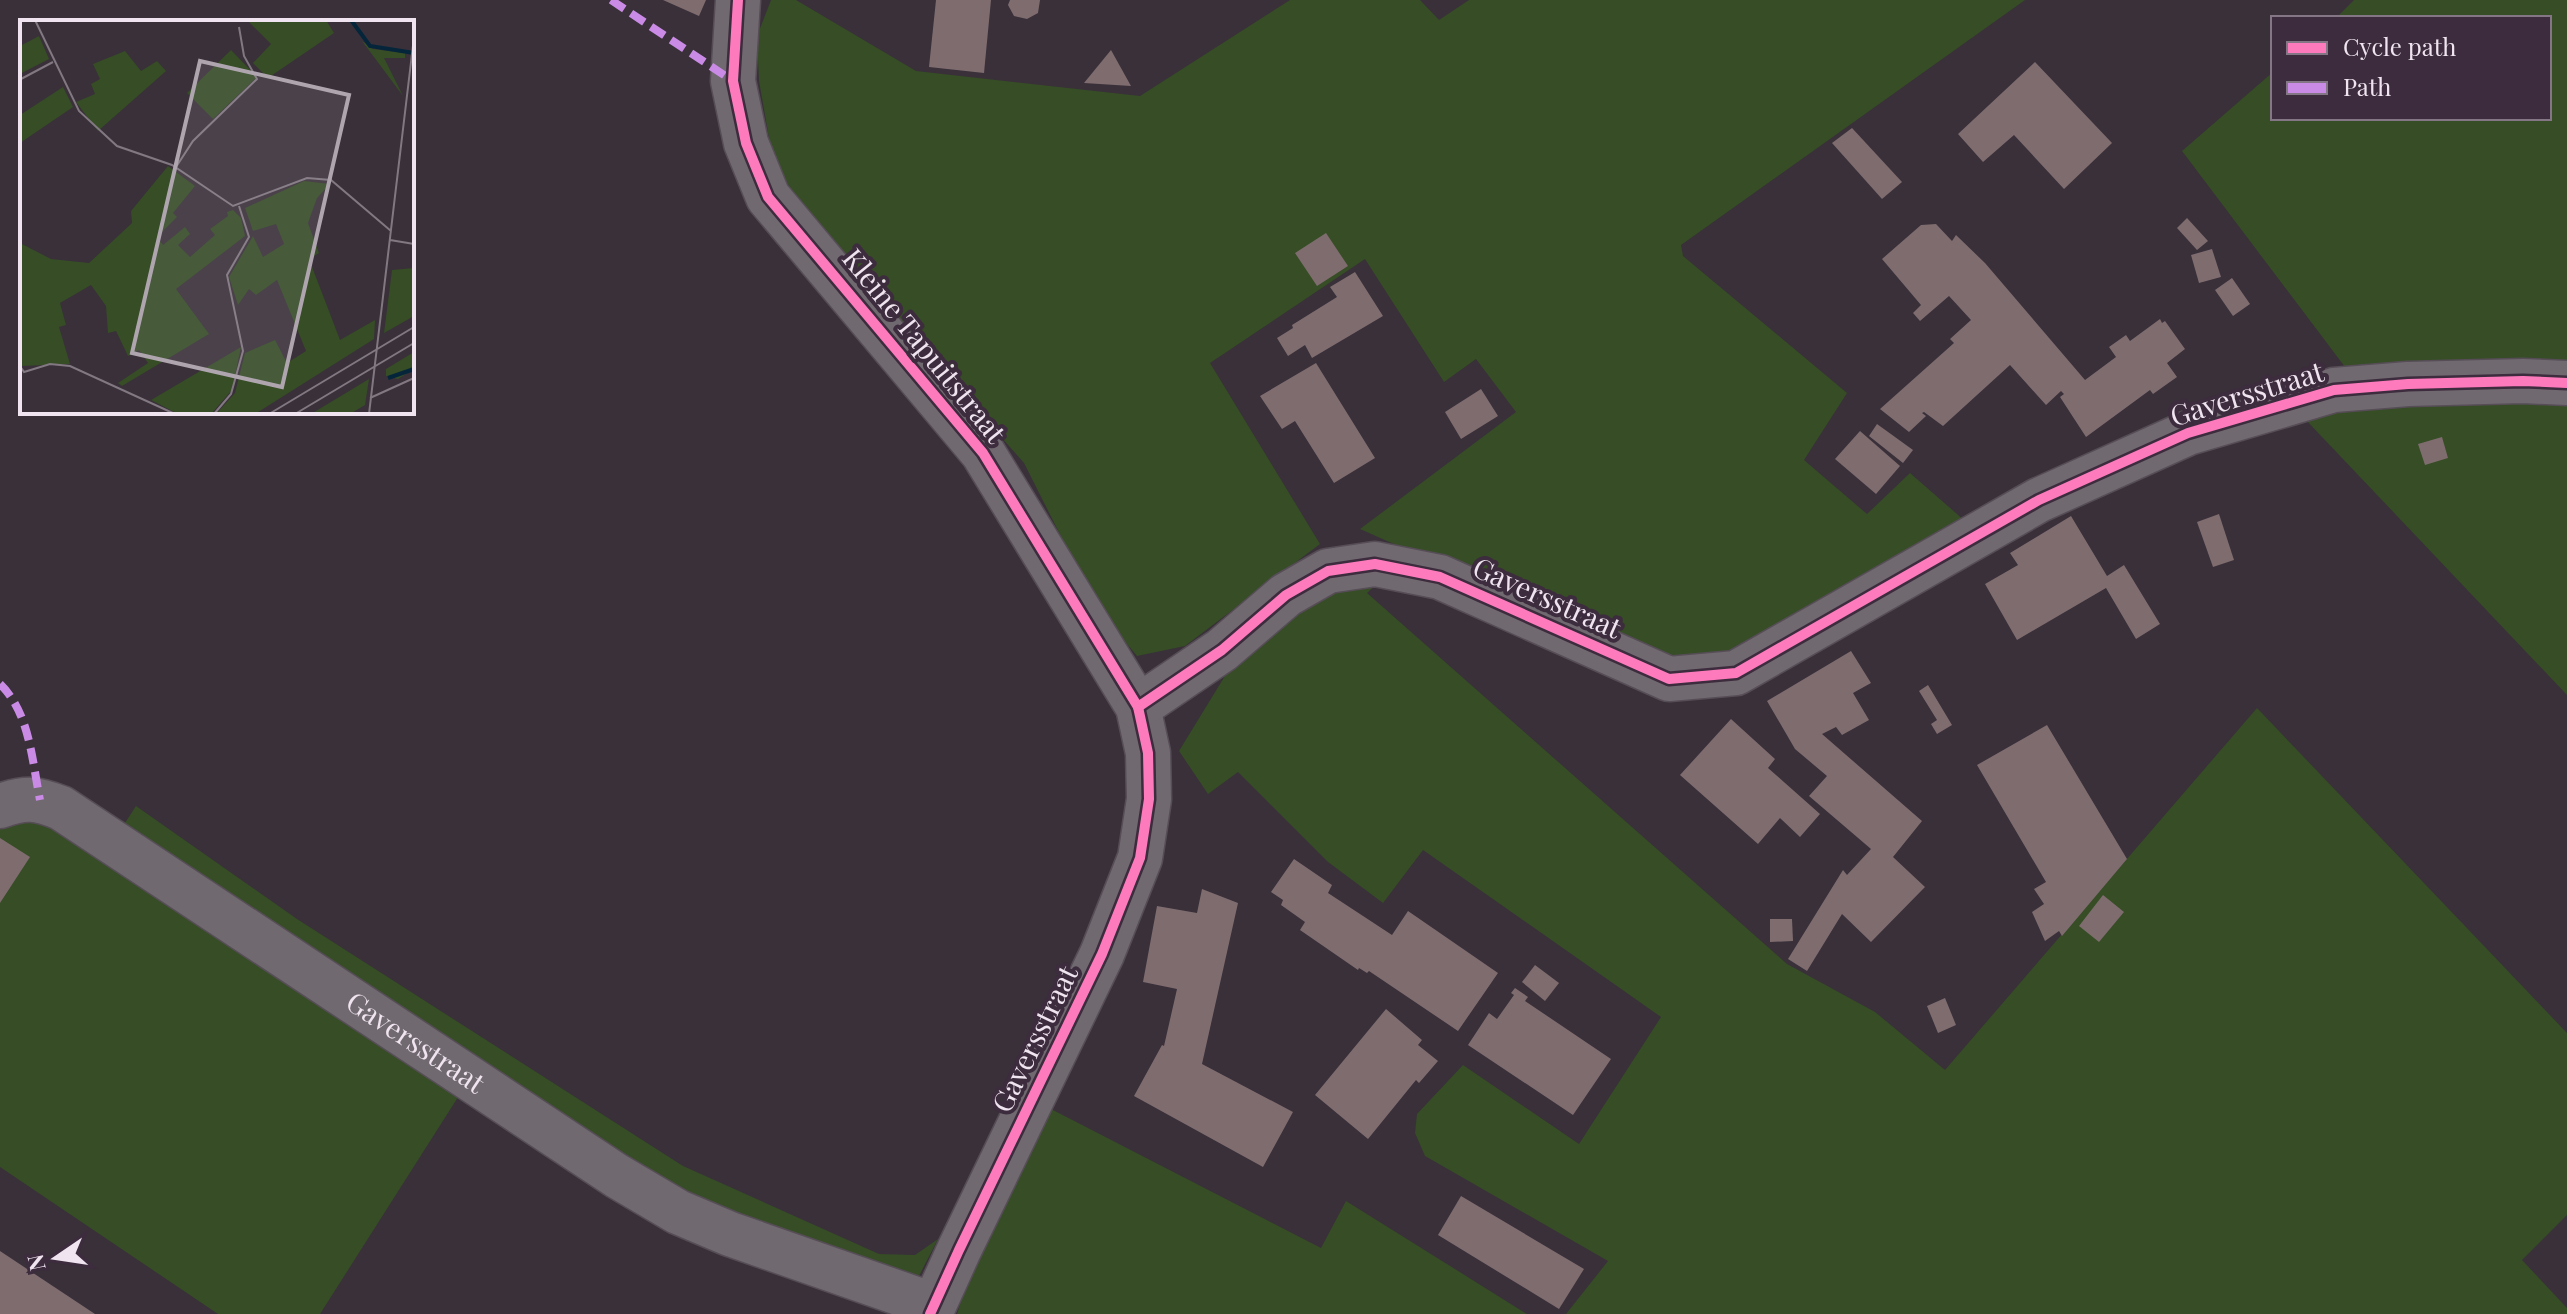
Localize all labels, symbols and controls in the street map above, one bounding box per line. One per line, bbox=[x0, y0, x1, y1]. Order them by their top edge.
legend bbox=[2271, 16, 2551, 120]
inset map bbox=[20, 20, 414, 414]
text: Cycle path bbox=[2343, 30, 2456, 62]
text: Path bbox=[2343, 70, 2391, 102]
street label: Kleine Tapuitstraat bbox=[835, 240, 1016, 451]
street label: Gaversstraat bbox=[2165, 351, 2329, 433]
street label: Gaversstraat bbox=[1468, 547, 1629, 646]
street label: Gaversstraat bbox=[982, 958, 1086, 1118]
street label: Gaversstraat bbox=[340, 982, 494, 1101]
north arrow bbox=[16, 1218, 96, 1298]
text: N bbox=[19, 1252, 52, 1274]

